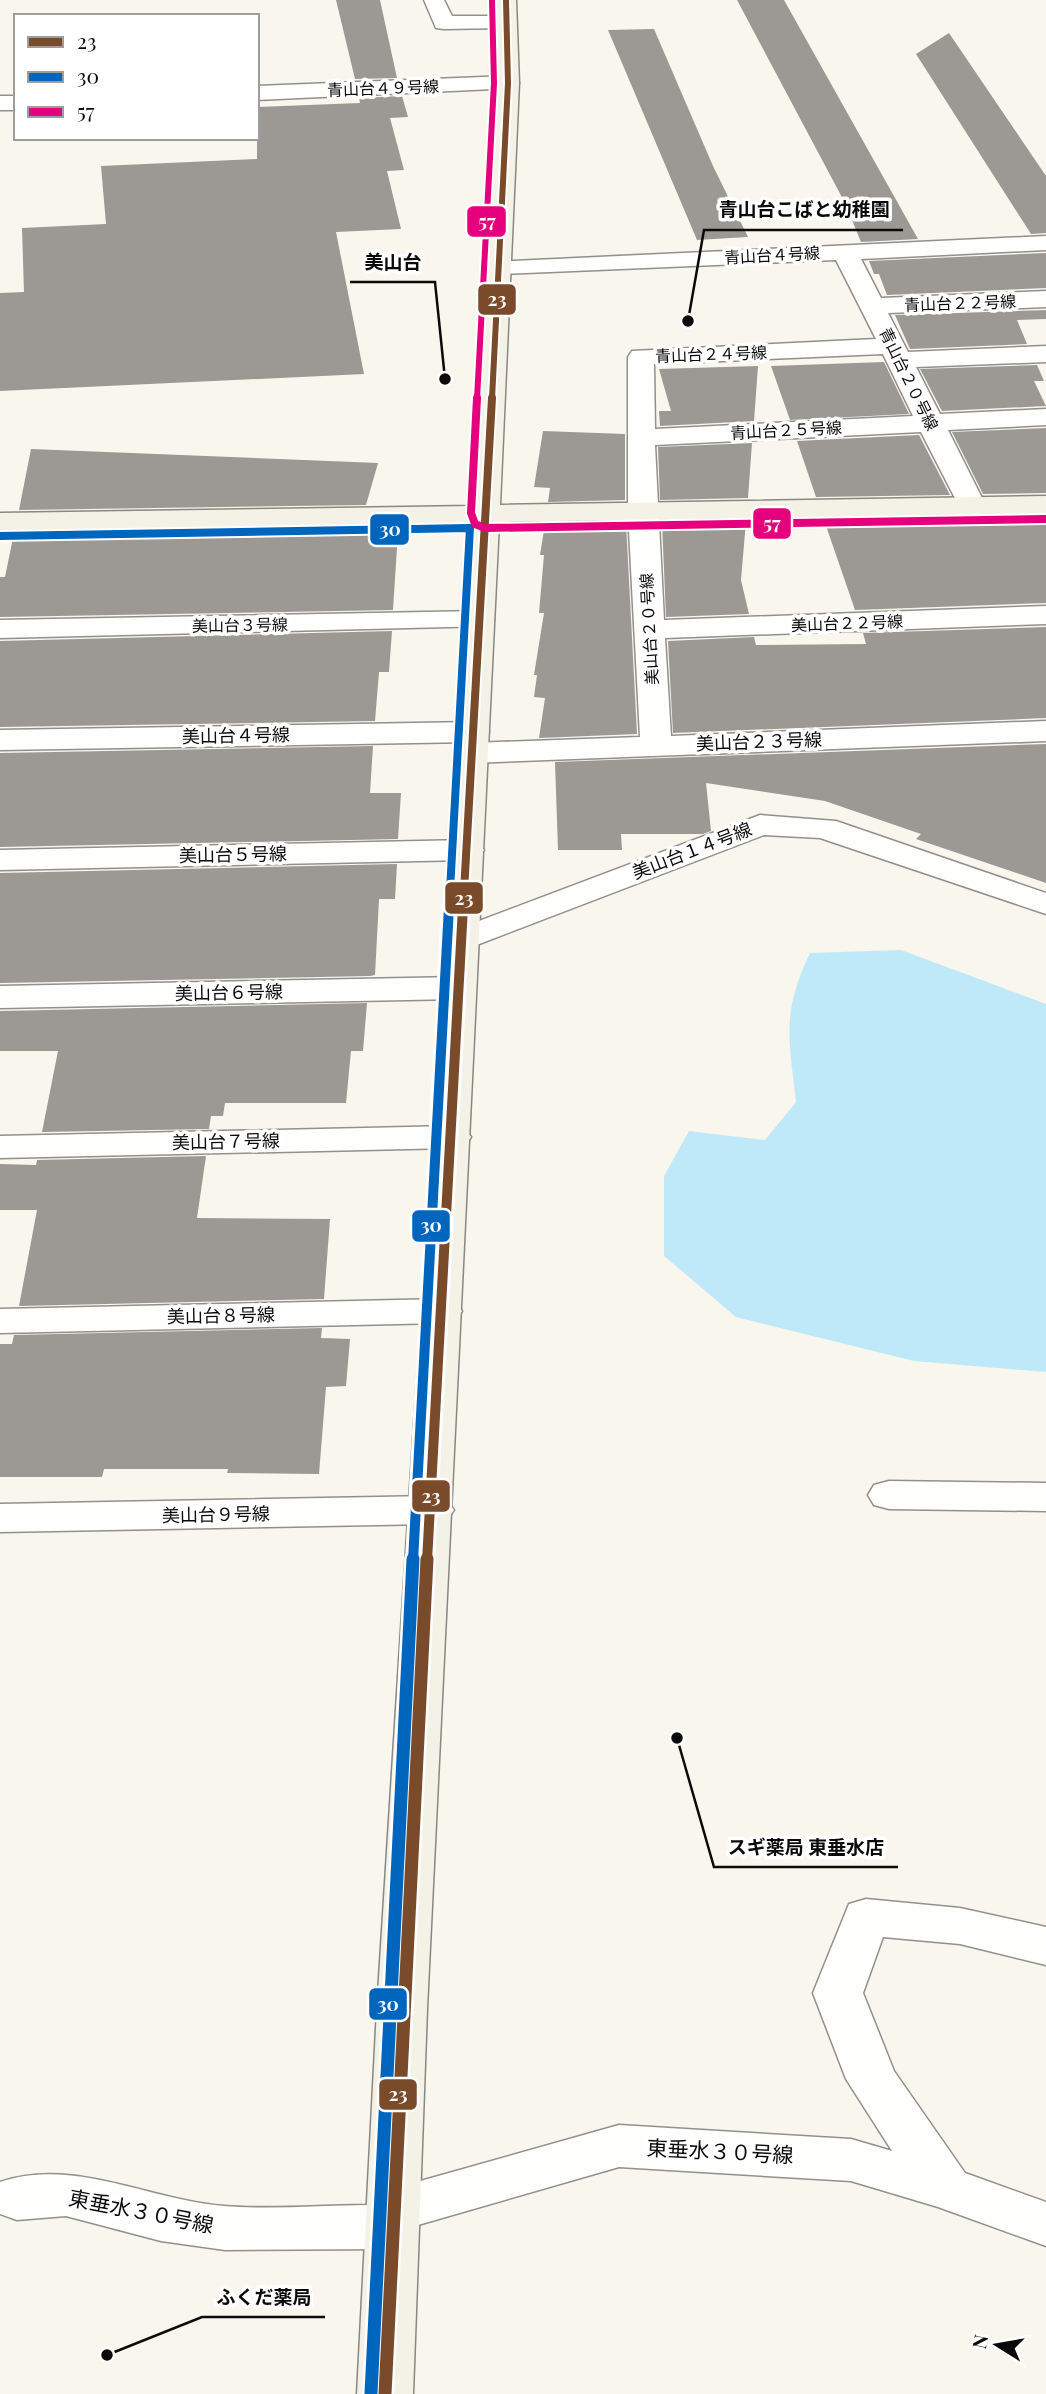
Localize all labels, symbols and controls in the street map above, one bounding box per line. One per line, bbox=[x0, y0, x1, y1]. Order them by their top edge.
legend bbox=[14, 14, 259, 140]
text: 23 bbox=[77, 26, 97, 54]
text: 30 bbox=[77, 61, 99, 89]
street label: 青山台４９号線 bbox=[327, 75, 439, 100]
text: 57 bbox=[77, 96, 95, 124]
callout: 青山台こばと幼稚園 bbox=[704, 190, 903, 230]
text: 青山台こばと幼稚園 bbox=[718, 195, 890, 221]
line badge: 57 bbox=[466, 205, 507, 238]
text: 57 bbox=[478, 207, 496, 233]
callout: 美山台 bbox=[350, 242, 435, 282]
street label: 青山台４号線 bbox=[723, 242, 820, 267]
text: 美山台 bbox=[364, 248, 422, 274]
line badge: 23 bbox=[477, 283, 517, 316]
text: 23 bbox=[487, 285, 507, 311]
street label: 青山台２２号線 bbox=[904, 290, 1016, 315]
street label: 青山台２０号線 bbox=[875, 324, 943, 434]
street label: 青山台２４号線 bbox=[655, 341, 767, 366]
street label: 青山台２５号線 bbox=[729, 416, 842, 443]
line badge: 57 bbox=[752, 507, 792, 540]
text: 57 bbox=[763, 509, 781, 535]
line badge: 30 bbox=[369, 513, 410, 546]
text: 30 bbox=[379, 515, 401, 541]
street label: 美山台２０号線 bbox=[635, 573, 662, 686]
street label: 美山台２２号線 bbox=[791, 610, 903, 635]
street label: 美山台３号線 bbox=[192, 613, 288, 636]
street label: 美山台４号線 bbox=[182, 722, 290, 748]
street label: 美山台２３号線 bbox=[696, 727, 822, 755]
street label: 美山台１４号線 bbox=[629, 816, 755, 884]
street label: 美山台５号線 bbox=[179, 841, 287, 867]
line badge: 23 bbox=[444, 881, 484, 915]
text: 23 bbox=[454, 884, 474, 910]
street label: 美山台６号線 bbox=[175, 979, 283, 1005]
street label: 美山台７号線 bbox=[172, 1128, 280, 1154]
line badge: 30 bbox=[411, 1209, 451, 1243]
text: 30 bbox=[420, 1211, 442, 1237]
street label: 美山台８号線 bbox=[167, 1302, 275, 1328]
line badge: 23 bbox=[411, 1479, 451, 1513]
text: 23 bbox=[421, 1482, 441, 1508]
street label: 美山台９号線 bbox=[162, 1501, 270, 1527]
callout: スギ薬局 東垂水店 bbox=[714, 1827, 898, 1867]
text: スギ薬局 東垂水店 bbox=[728, 1833, 884, 1859]
line badge: 30 bbox=[368, 1987, 408, 2021]
text: 30 bbox=[377, 1990, 399, 2016]
line badge: 23 bbox=[378, 2078, 418, 2111]
text: 23 bbox=[388, 2080, 408, 2106]
street label: 東垂水３０号線 bbox=[646, 2132, 794, 2168]
street label: 東垂水３０号線 bbox=[67, 2182, 216, 2238]
callout: ふくだ薬局 bbox=[202, 2277, 325, 2317]
text: ふくだ薬局 bbox=[216, 2283, 312, 2309]
north arrow bbox=[962, 2310, 1032, 2380]
text: N bbox=[965, 2332, 993, 2351]

